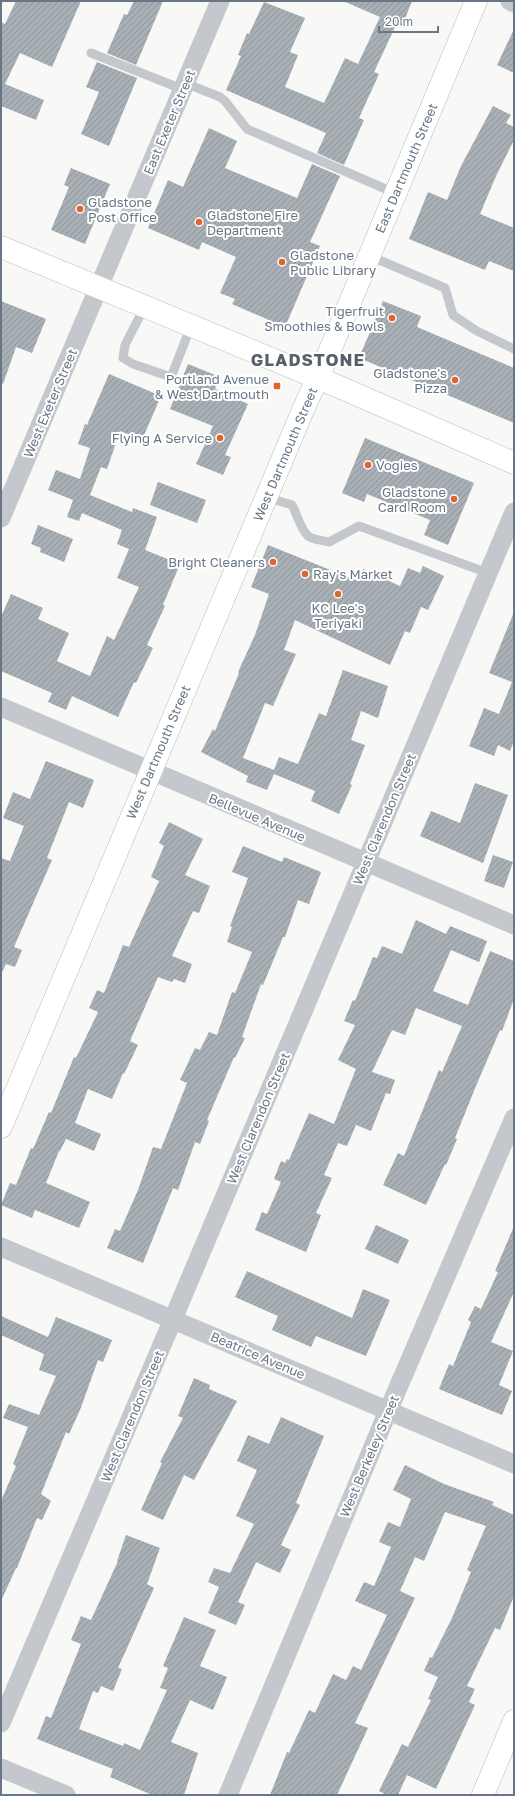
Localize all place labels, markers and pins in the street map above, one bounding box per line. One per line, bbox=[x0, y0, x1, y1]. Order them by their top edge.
place label: Gladstone Post Office bbox=[88, 194, 157, 225]
marker: Gladstone Post Office bbox=[75, 204, 85, 214]
place label: Gladstone Fire Department bbox=[207, 207, 298, 238]
marker: Gladstone Fire Department bbox=[194, 217, 204, 227]
place label: Gladstone Public Library bbox=[290, 247, 377, 278]
marker: Gladstone Public Library bbox=[277, 257, 287, 267]
place label: Tigerfruit Smoothies & Bowls bbox=[264, 303, 384, 334]
marker: Tigerfruit Smoothies & Bowls bbox=[387, 313, 397, 323]
place label: Gladstone's Pizza bbox=[373, 365, 447, 396]
place label: Portland Avenue & West Dartmouth bbox=[155, 371, 269, 402]
marker: Gladstone's Pizza bbox=[450, 375, 460, 385]
marker: Portland Avenue & West Dartmouth bbox=[272, 381, 282, 391]
place label: Flying A Service bbox=[112, 430, 212, 446]
marker: Flying A Service bbox=[215, 433, 225, 443]
place label: Vogies bbox=[376, 457, 418, 473]
marker: Vogies bbox=[363, 460, 373, 470]
place label: Gladstone Card Room bbox=[378, 484, 446, 515]
marker: Gladstone Card Room bbox=[449, 494, 459, 504]
place label: Bright Cleaners bbox=[168, 554, 265, 570]
marker: Bright Cleaners bbox=[268, 557, 278, 567]
place label: Ray's Market bbox=[313, 566, 393, 582]
marker: Ray's Market bbox=[300, 569, 310, 579]
marker: KC Lee's Teriyaki bbox=[333, 589, 343, 599]
place label: KC Lee's Teriyaki bbox=[312, 600, 364, 631]

